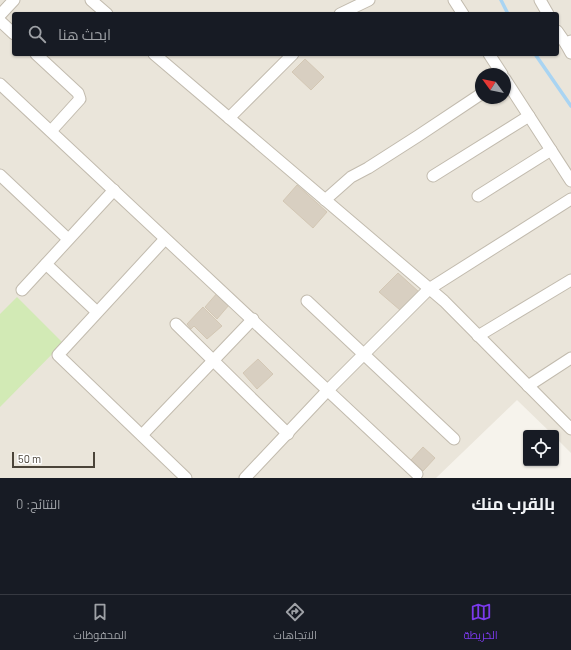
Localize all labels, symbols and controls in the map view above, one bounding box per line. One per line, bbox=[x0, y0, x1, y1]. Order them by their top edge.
search box bbox=[12, 12, 559, 56]
icon: search bbox=[26, 23, 48, 45]
text: ابحث هنا bbox=[58, 25, 111, 43]
north arrow bbox=[475, 68, 511, 104]
map controls bbox=[523, 430, 559, 466]
button: locate bbox=[523, 430, 559, 466]
scale bar bbox=[12, 450, 95, 469]
text: 50 m bbox=[18, 452, 41, 465]
text: بالقرب منك bbox=[471, 493, 555, 513]
text: النتائج: 0 bbox=[16, 496, 61, 512]
tab: المحفوظات bbox=[73, 601, 127, 645]
tab: الاتجاهات bbox=[273, 601, 317, 645]
tab: الخريطة bbox=[463, 601, 498, 645]

